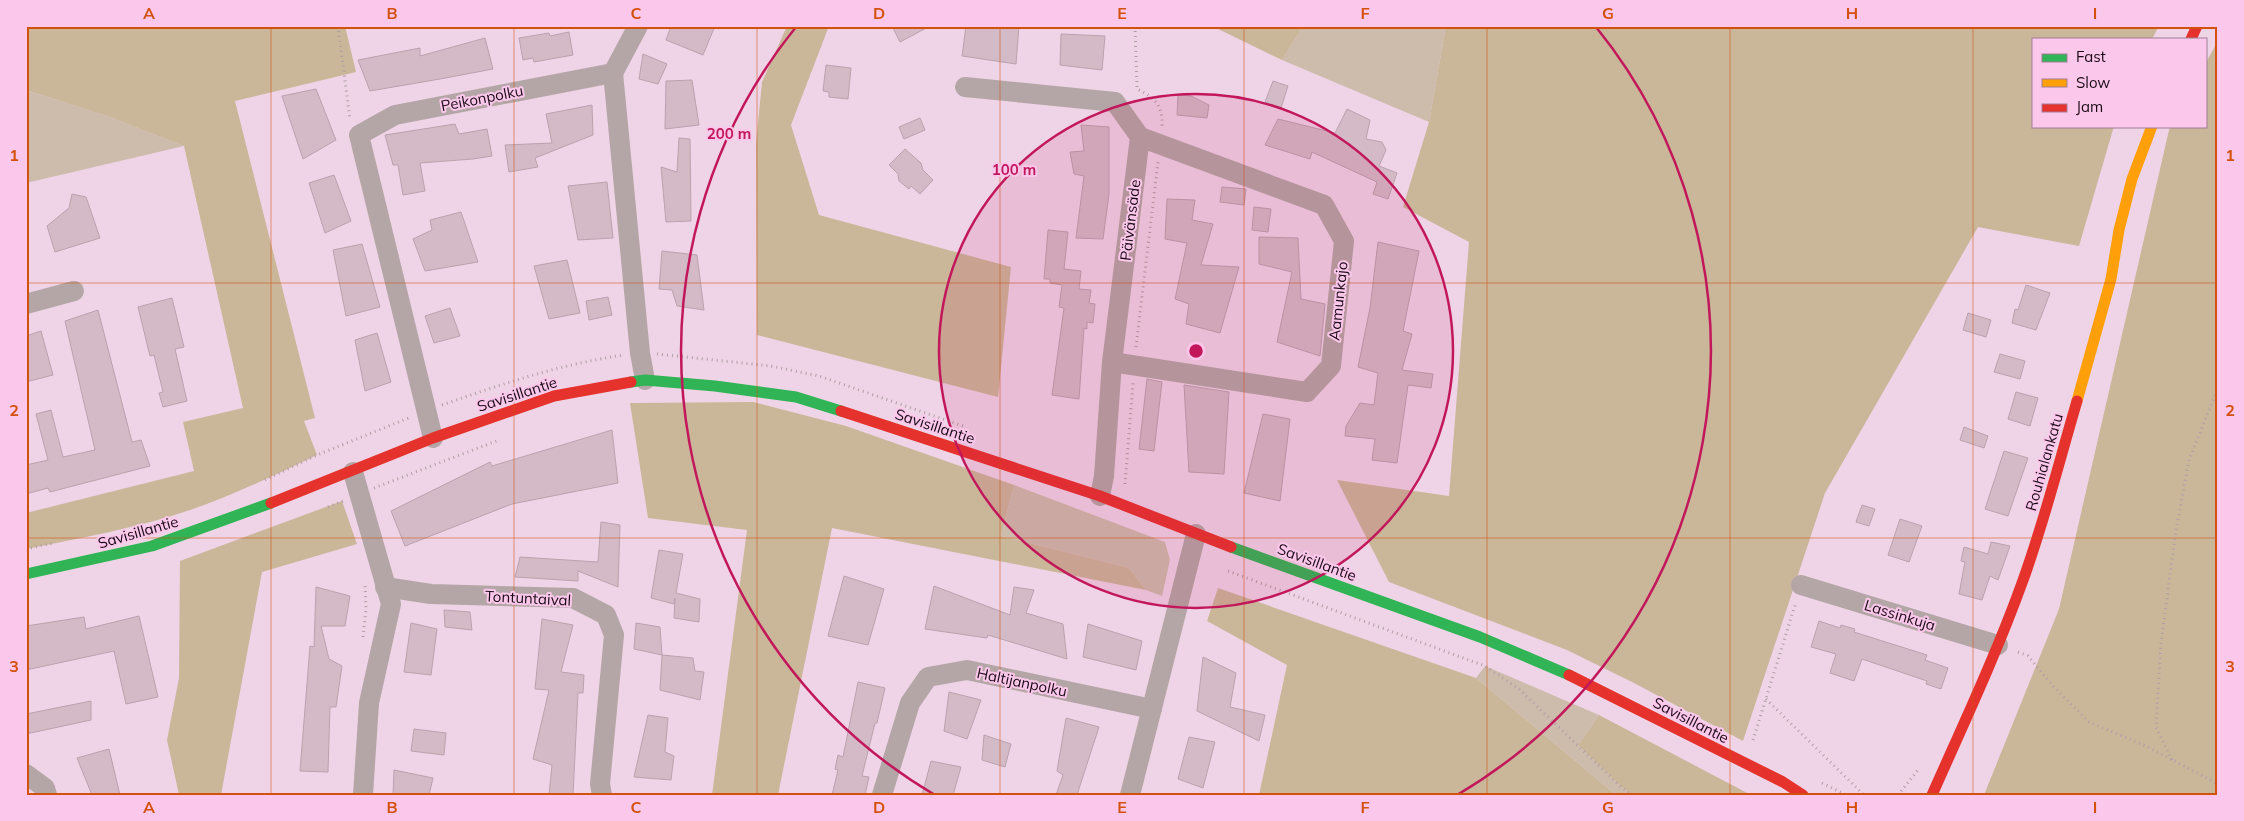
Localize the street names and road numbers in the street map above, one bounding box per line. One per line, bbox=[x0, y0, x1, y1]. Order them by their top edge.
street label: Peikonpolku bbox=[439, 81, 525, 115]
street label: Päivänsäde bbox=[1116, 178, 1144, 262]
street label: Aamunkajo bbox=[1324, 261, 1352, 341]
street label: Savisillantie bbox=[475, 372, 559, 416]
street label: Savisillantie bbox=[893, 404, 977, 448]
street label: Rouhialankatu bbox=[2021, 411, 2067, 513]
street label: Savisillantie bbox=[96, 511, 180, 553]
street label: Savisillantie bbox=[1275, 539, 1359, 585]
street label: Tontuntaival bbox=[484, 586, 572, 610]
street label: Lassinkuja bbox=[1862, 595, 1938, 635]
street label: Haltijanpolku bbox=[975, 663, 1069, 701]
street label: Savisillantie bbox=[1650, 693, 1732, 747]

